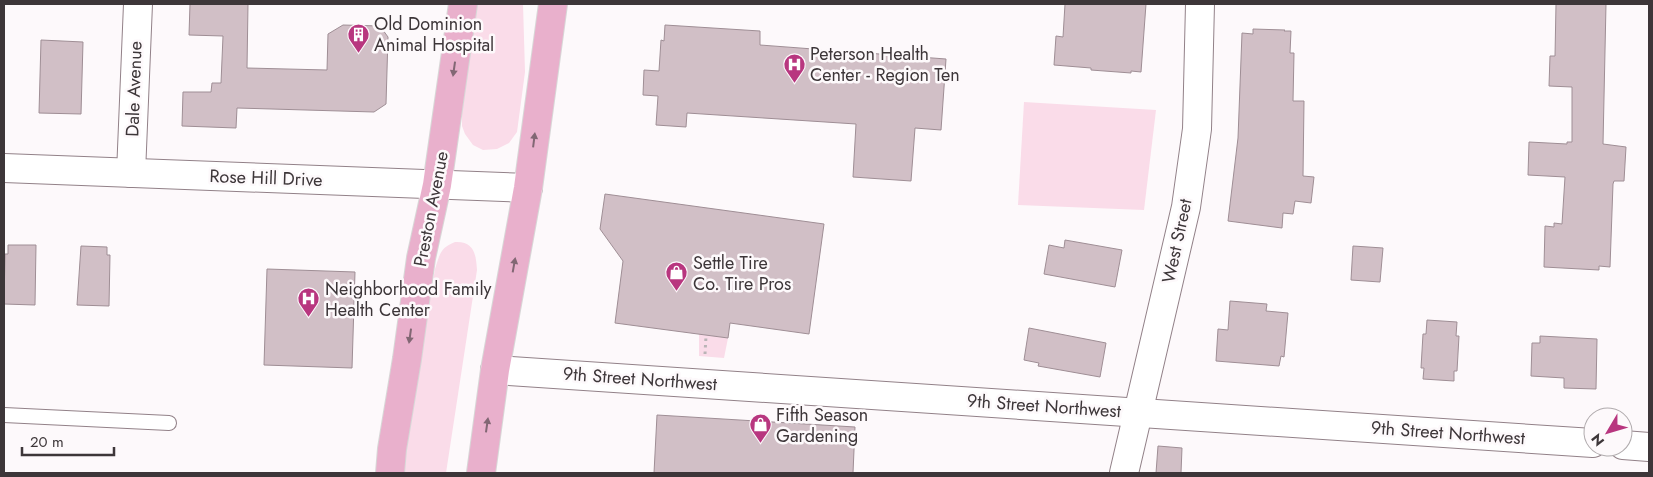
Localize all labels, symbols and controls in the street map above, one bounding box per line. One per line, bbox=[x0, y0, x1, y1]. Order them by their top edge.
place label: Old Dominion Animal Hospital bbox=[374, 11, 494, 58]
building icon: Old Dominion Animal Hospital bbox=[346, 22, 370, 53]
street label: Dale Avenue bbox=[119, 41, 149, 137]
place label: Peterson Health Center - Region Ten bbox=[810, 41, 960, 88]
hospital icon: Peterson Health Center - Region Ten bbox=[782, 52, 806, 83]
one-way arrow bbox=[449, 62, 457, 78]
one-way arrow bbox=[530, 131, 538, 147]
street label: Preston Avenue bbox=[407, 149, 455, 269]
street label: Rose Hill Drive bbox=[209, 163, 323, 193]
street label: West Street bbox=[1155, 196, 1199, 286]
place label: Settle Tire Co. Tire Pros bbox=[693, 250, 791, 297]
one-way arrow bbox=[510, 256, 518, 272]
shop icon: Settle Tire Co. Tire Pros bbox=[665, 261, 689, 292]
place label: Neighborhood Family Health Center bbox=[325, 276, 492, 323]
hospital icon: Neighborhood Family Health Center bbox=[297, 287, 321, 318]
one-way arrow bbox=[406, 328, 414, 344]
street label: 9th Street Northwest bbox=[562, 361, 719, 397]
street label: 9th Street Northwest bbox=[966, 388, 1123, 424]
place label: Fifth Season Gardening bbox=[776, 402, 868, 449]
north arrow bbox=[1583, 407, 1633, 457]
shop icon: Fifth Season Gardening bbox=[748, 413, 772, 444]
street label: 9th Street Northwest bbox=[1370, 415, 1527, 451]
one-way arrow bbox=[483, 417, 491, 433]
scale bar bbox=[22, 424, 115, 456]
text: N bbox=[1586, 429, 1609, 451]
text: 20 m bbox=[30, 431, 64, 453]

